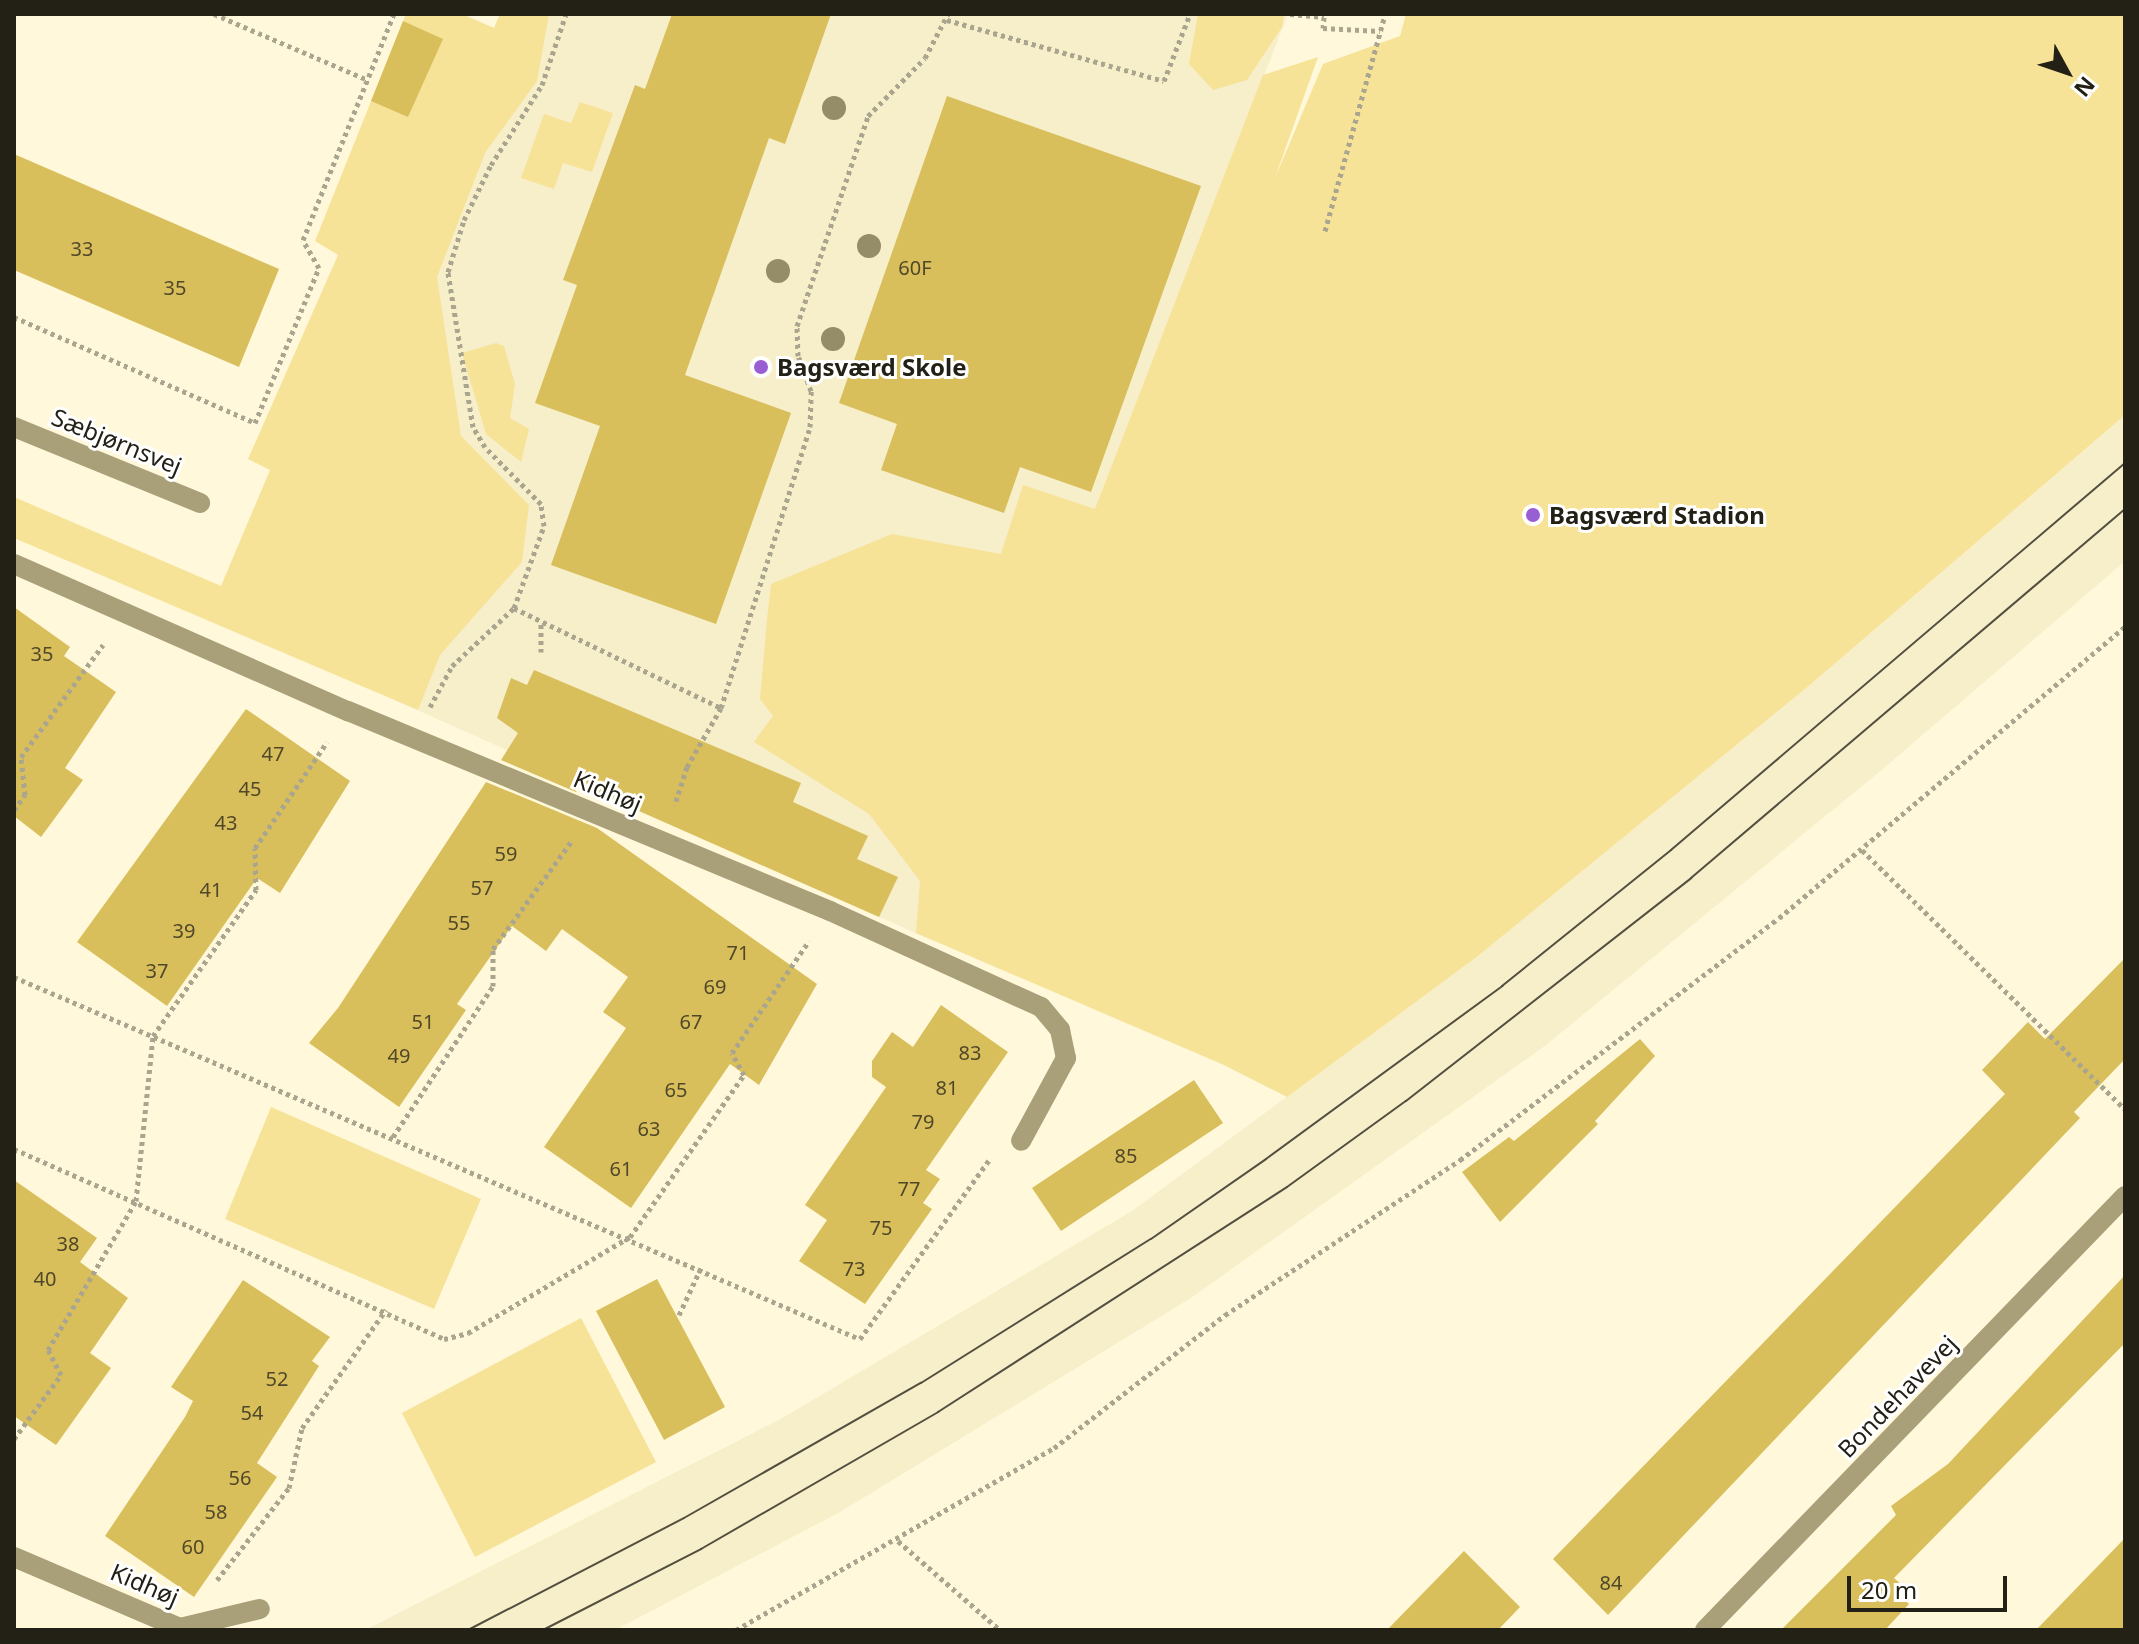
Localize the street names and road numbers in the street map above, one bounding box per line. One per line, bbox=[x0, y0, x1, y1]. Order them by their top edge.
street label: Sæbjørnsvej bbox=[48, 402, 186, 480]
street label: Kidhøj bbox=[570, 764, 646, 818]
street label: Bondehavevej bbox=[1832, 1329, 1962, 1463]
street label: Kidhøj bbox=[107, 1557, 183, 1611]

